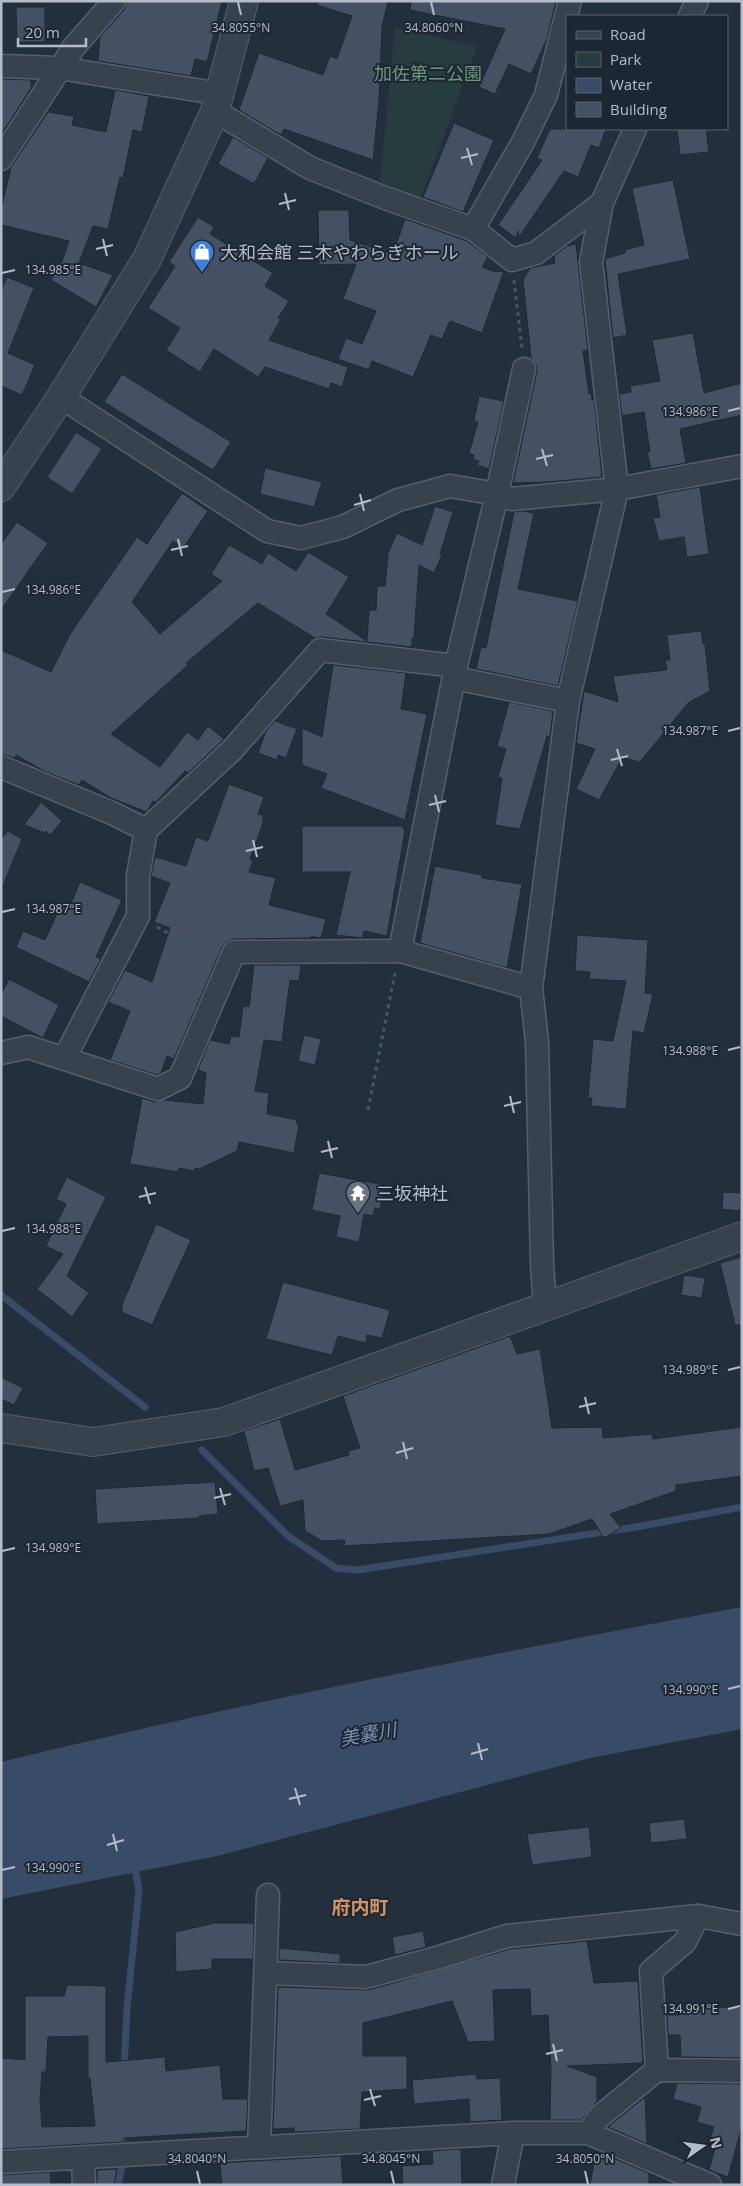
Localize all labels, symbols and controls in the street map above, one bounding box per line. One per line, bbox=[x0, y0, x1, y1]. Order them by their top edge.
scale bar bbox=[18, 15, 85, 47]
legend bbox=[566, 15, 728, 130]
text: 34.8055°N bbox=[212, 19, 270, 36]
text: 34.8060°N bbox=[405, 19, 463, 36]
text: 20 m bbox=[25, 22, 60, 42]
text: Road bbox=[610, 24, 646, 44]
text: Park bbox=[610, 49, 641, 69]
park label: 加佐第二公園 bbox=[374, 61, 482, 85]
text: Water bbox=[610, 74, 652, 94]
text: Building bbox=[610, 99, 667, 119]
shop icon: 大和会館 三木やわらぎホール bbox=[189, 239, 215, 273]
place label: 大和会館 三木やわらぎホール bbox=[220, 240, 459, 264]
text: 134.985°E bbox=[25, 261, 81, 278]
text: 134.986°E bbox=[662, 403, 718, 420]
text: 134.986°E bbox=[25, 581, 81, 598]
text: 134.987°E bbox=[662, 722, 718, 739]
text: 134.987°E bbox=[25, 900, 81, 917]
text: 134.988°E bbox=[662, 1042, 718, 1059]
temple icon: 三坂神社 bbox=[345, 1180, 371, 1214]
place label: 三坂神社 bbox=[376, 1181, 448, 1205]
text: 134.988°E bbox=[25, 1220, 81, 1237]
text: 134.989°E bbox=[662, 1361, 718, 1378]
text: 134.989°E bbox=[25, 1539, 81, 1556]
text: 134.990°E bbox=[662, 1681, 718, 1698]
water label: 美嚢川 bbox=[338, 1716, 400, 1752]
text: 134.990°E bbox=[25, 1859, 81, 1876]
district label: 府内町 bbox=[331, 1894, 389, 1920]
text: 134.991°E bbox=[662, 2000, 718, 2017]
north arrow bbox=[678, 2121, 728, 2171]
text: N bbox=[706, 2135, 727, 2151]
text: 34.8040°N bbox=[168, 2150, 226, 2167]
text: 34.8045°N bbox=[362, 2150, 420, 2167]
text: 34.8050°N bbox=[556, 2150, 614, 2167]

